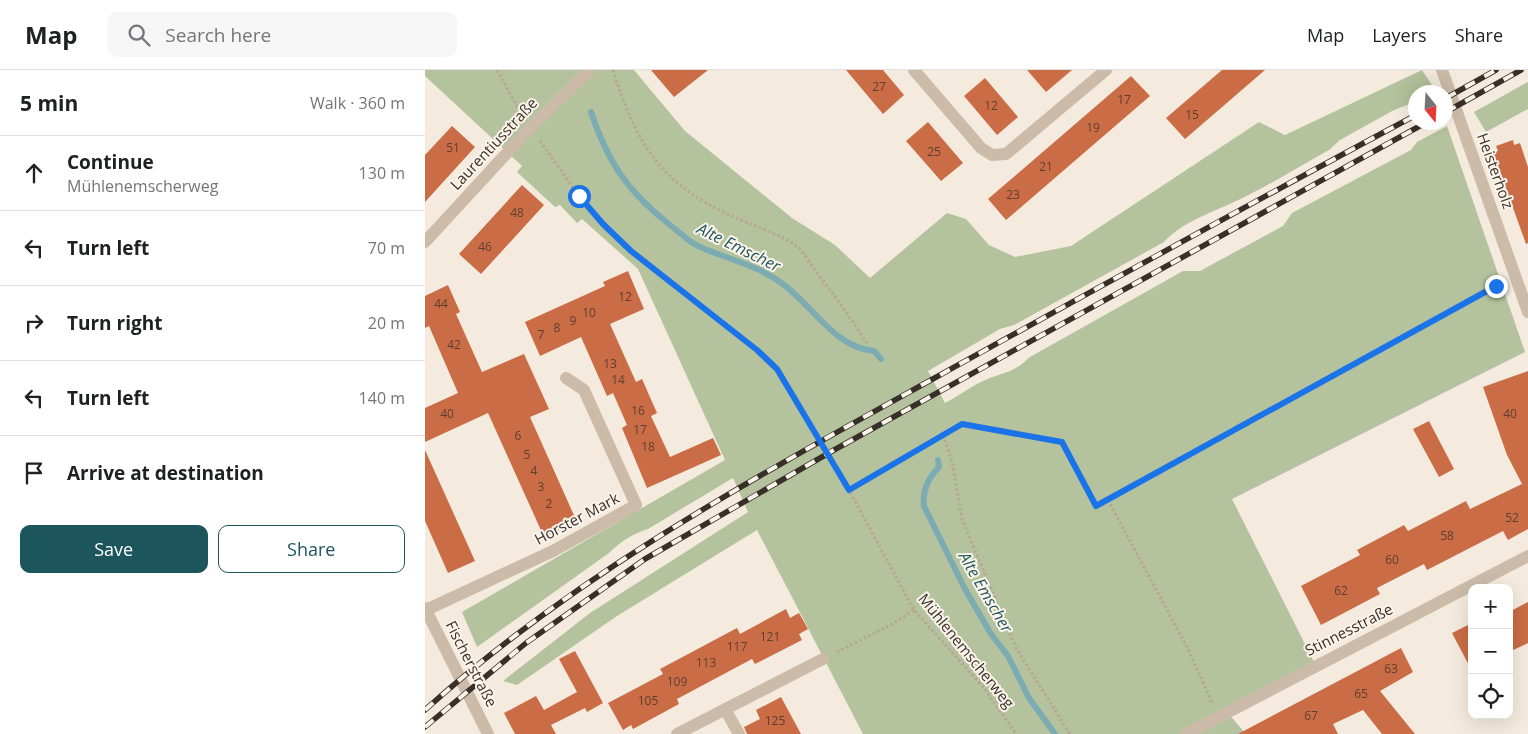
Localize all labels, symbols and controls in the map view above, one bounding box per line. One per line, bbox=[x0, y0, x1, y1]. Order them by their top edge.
search box bbox=[107, 12, 457, 57]
text: Map bbox=[25, 18, 77, 51]
icon: search bbox=[125, 21, 153, 49]
text: Search here bbox=[165, 22, 271, 48]
text: Map bbox=[1307, 23, 1344, 47]
text: Layers bbox=[1372, 23, 1427, 47]
text: Share bbox=[1455, 23, 1503, 47]
house number: 27 bbox=[872, 78, 886, 95]
north arrow bbox=[1408, 85, 1453, 130]
text: 5 min bbox=[20, 89, 78, 117]
house number: 17 bbox=[1117, 91, 1131, 108]
text: Walk · 360 m bbox=[310, 92, 405, 114]
street label: Laurentiusstraße bbox=[445, 93, 541, 194]
house number: 12 bbox=[984, 97, 998, 114]
house number: 15 bbox=[1185, 106, 1199, 123]
house number: 19 bbox=[1086, 119, 1100, 136]
street label: Heisterholz bbox=[1473, 130, 1519, 211]
house number: 51 bbox=[446, 139, 460, 156]
house number: 25 bbox=[927, 143, 941, 160]
text: Continue bbox=[67, 149, 154, 175]
house number: 21 bbox=[1039, 158, 1053, 175]
icon: ahead bbox=[20, 159, 48, 187]
text: 130 m bbox=[359, 162, 405, 184]
text: Mühlenemscherweg bbox=[67, 175, 218, 197]
route start bbox=[568, 185, 591, 208]
house number: 23 bbox=[1006, 186, 1020, 203]
house number: 48 bbox=[510, 204, 524, 221]
water label: Alte Emscher bbox=[693, 217, 785, 277]
icon: left bbox=[20, 234, 48, 262]
text: Turn left bbox=[67, 235, 149, 261]
text: 70 m bbox=[368, 237, 405, 259]
house number: 46 bbox=[478, 238, 492, 255]
route end bbox=[1485, 275, 1508, 298]
house number: 12 bbox=[618, 288, 632, 305]
house number: 44 bbox=[434, 295, 448, 312]
house number: 10 bbox=[582, 304, 596, 321]
icon: right bbox=[20, 309, 48, 337]
text: Turn right bbox=[67, 310, 162, 336]
text: 20 m bbox=[368, 312, 405, 334]
house number: 9 bbox=[570, 312, 577, 329]
house number: 8 bbox=[554, 319, 561, 336]
house number: 7 bbox=[538, 326, 545, 343]
house number: 42 bbox=[447, 336, 461, 353]
house number: 13 bbox=[603, 355, 617, 372]
house number: 14 bbox=[611, 371, 625, 388]
icon: left bbox=[20, 384, 48, 412]
text: Turn left bbox=[67, 385, 149, 411]
text: 140 m bbox=[359, 387, 405, 409]
house number: 16 bbox=[631, 402, 645, 419]
house number: 40 bbox=[440, 405, 454, 422]
house number: 40 bbox=[1503, 405, 1517, 422]
house number: 17 bbox=[633, 421, 647, 438]
house number: 6 bbox=[515, 427, 522, 444]
house number: 18 bbox=[641, 438, 655, 455]
house number: 5 bbox=[524, 446, 531, 463]
icon: arrive bbox=[20, 459, 48, 487]
text: Arrive at destination bbox=[67, 460, 264, 486]
house number: 4 bbox=[531, 462, 538, 479]
house number: 3 bbox=[538, 478, 545, 495]
street label: Horster Mark bbox=[531, 487, 622, 549]
house number: 2 bbox=[546, 495, 553, 512]
house number: 52 bbox=[1505, 509, 1519, 526]
button: Save bbox=[20, 525, 208, 573]
button: Share bbox=[218, 525, 405, 573]
house number: 58 bbox=[1440, 527, 1454, 544]
water label: Alte Emscher bbox=[953, 547, 1018, 637]
house number: 60 bbox=[1385, 551, 1399, 568]
house number: 62 bbox=[1334, 582, 1348, 599]
map controls bbox=[1468, 584, 1513, 719]
button: + bbox=[1468, 584, 1513, 629]
street label: Mühlenemscherweg bbox=[914, 589, 1019, 712]
street label: Stinnesstraße bbox=[1301, 598, 1396, 660]
street label: Fischerstraße bbox=[442, 617, 502, 710]
house number: 121 bbox=[760, 628, 780, 645]
button: − bbox=[1468, 629, 1513, 674]
house number: 117 bbox=[727, 638, 747, 655]
house number: 113 bbox=[696, 654, 716, 671]
house number: 63 bbox=[1384, 660, 1398, 677]
house number: 109 bbox=[667, 673, 687, 690]
button: locate bbox=[1468, 674, 1513, 719]
house number: 65 bbox=[1354, 685, 1368, 702]
house number: 105 bbox=[638, 692, 658, 709]
house number: 67 bbox=[1304, 707, 1318, 724]
house number: 125 bbox=[765, 712, 785, 729]

